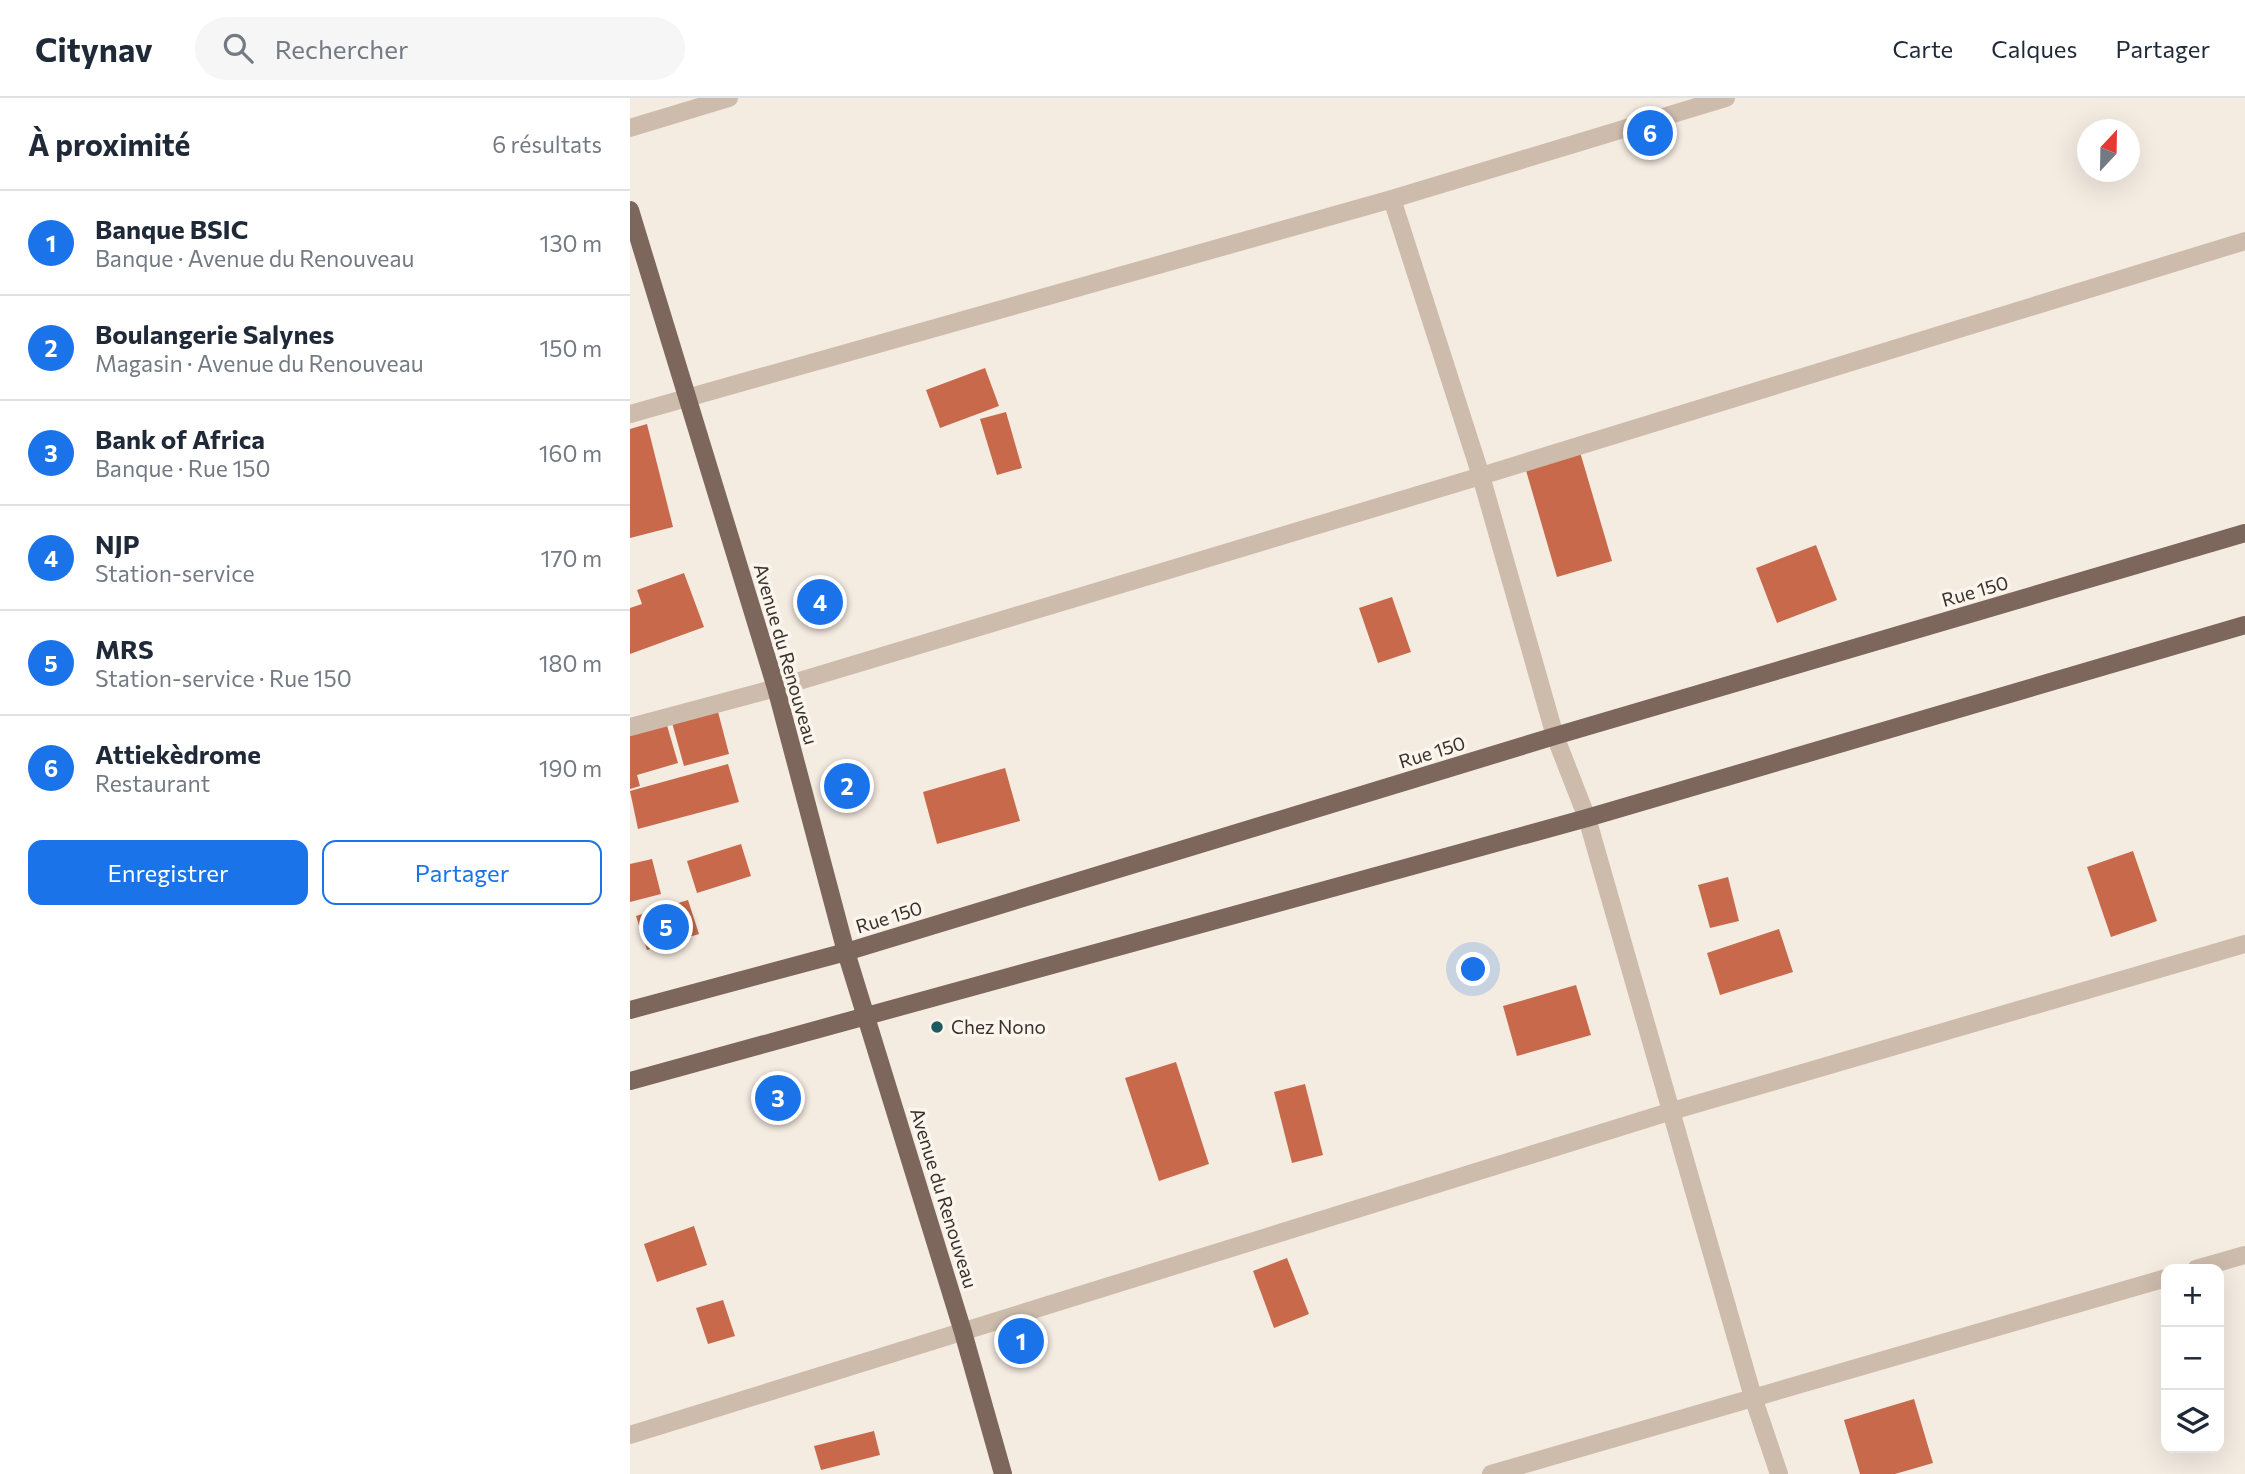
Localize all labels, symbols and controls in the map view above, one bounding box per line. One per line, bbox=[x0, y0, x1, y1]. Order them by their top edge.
search box bbox=[195, 17, 685, 80]
text: Citynav bbox=[35, 28, 153, 69]
icon: search bbox=[219, 29, 257, 67]
text: Rechercher bbox=[275, 33, 408, 64]
text: Carte bbox=[1892, 34, 1953, 63]
text: Calques bbox=[1991, 34, 2077, 63]
text: Partager bbox=[2115, 34, 2210, 63]
pin: 6 bbox=[1627, 107, 1673, 159]
north arrow bbox=[2077, 119, 2140, 182]
text: À proximité bbox=[28, 125, 190, 162]
text: 6 résultats bbox=[492, 130, 602, 158]
text: Banque BSIC bbox=[95, 213, 249, 244]
text: 1 bbox=[46, 229, 56, 257]
text: 130 m bbox=[540, 229, 602, 257]
text: Banque · Avenue du Renouveau bbox=[95, 244, 414, 272]
text: Boulangerie Salynes bbox=[95, 318, 334, 349]
text: 2 bbox=[44, 334, 58, 362]
text: 150 m bbox=[539, 334, 602, 362]
text: Magasin · Avenue du Renouveau bbox=[95, 349, 424, 377]
text: Bank of Africa bbox=[95, 423, 265, 454]
text: 3 bbox=[44, 439, 58, 467]
text: 160 m bbox=[539, 439, 602, 467]
text: Banque · Rue 150 bbox=[95, 454, 270, 482]
text: NJP bbox=[95, 528, 140, 559]
text: 4 bbox=[44, 544, 58, 572]
text: 170 m bbox=[541, 544, 602, 572]
text: Station-service bbox=[95, 559, 255, 587]
street label: Avenue du Renouveau bbox=[750, 561, 823, 747]
street label: Rue 150 bbox=[1939, 570, 2011, 611]
pin: 4 bbox=[797, 576, 843, 628]
text: MRS bbox=[95, 633, 154, 664]
text: 5 bbox=[44, 649, 58, 677]
text: 180 m bbox=[539, 649, 602, 677]
text: Station-service · Rue 150 bbox=[95, 664, 352, 692]
street label: Rue 150 bbox=[1396, 731, 1468, 773]
text: Attiekèdrome bbox=[95, 738, 261, 769]
text: 6 bbox=[44, 754, 58, 782]
text: 190 m bbox=[539, 754, 602, 782]
pin: 2 bbox=[824, 760, 870, 812]
text: Restaurant bbox=[95, 769, 210, 797]
button: Enregistrer bbox=[28, 840, 308, 905]
button: Partager bbox=[322, 840, 602, 905]
street label: Rue 150 bbox=[853, 896, 925, 938]
pin: 5 bbox=[643, 901, 689, 953]
your location bbox=[1456, 952, 1490, 986]
place label: Chez Nono bbox=[951, 1015, 1046, 1038]
marker: Chez Nono bbox=[929, 1019, 945, 1035]
pin: 3 bbox=[755, 1072, 801, 1124]
street label: Avenue du Renouveau bbox=[906, 1105, 983, 1291]
map controls bbox=[2161, 1264, 2224, 1453]
button: + bbox=[2161, 1264, 2224, 1327]
pin: 1 bbox=[998, 1315, 1044, 1367]
button: − bbox=[2161, 1327, 2224, 1390]
button: layers bbox=[2161, 1390, 2224, 1453]

